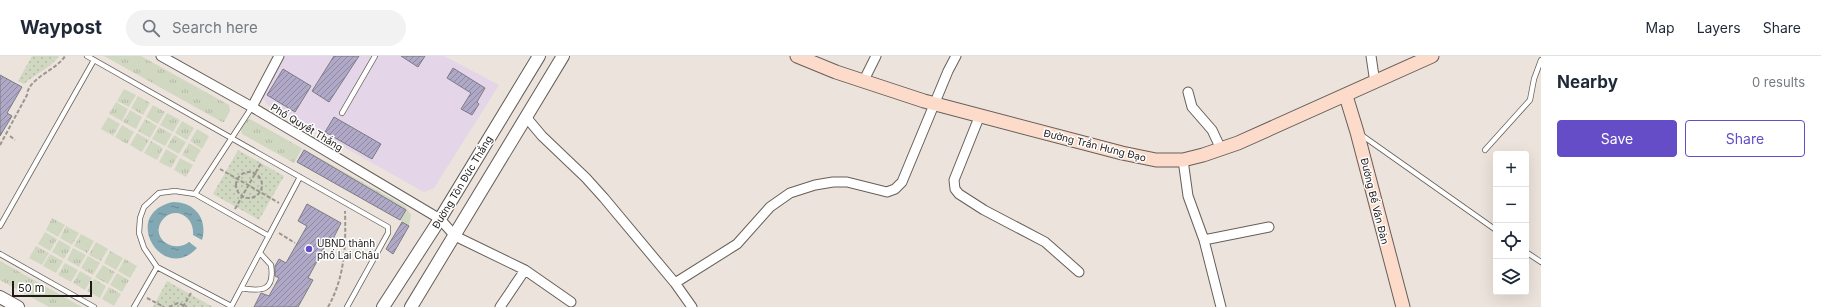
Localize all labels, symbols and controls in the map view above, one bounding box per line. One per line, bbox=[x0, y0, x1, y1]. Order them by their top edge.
search box bbox=[126, 10, 406, 46]
text: Waypost bbox=[20, 16, 102, 39]
icon: search bbox=[140, 17, 162, 39]
text: Search here bbox=[172, 18, 258, 37]
text: Map bbox=[1646, 19, 1675, 36]
text: Layers bbox=[1697, 19, 1741, 36]
text: Share bbox=[1763, 19, 1801, 36]
text: Nearby bbox=[1557, 72, 1618, 92]
text: 0 results bbox=[1752, 74, 1805, 90]
street label: Phố Quyết Thắng bbox=[269, 101, 345, 153]
button: Save bbox=[1557, 120, 1677, 157]
button: Share bbox=[1685, 120, 1805, 157]
street label: Đường Trần Hưng Đạo bbox=[1043, 126, 1147, 164]
street label: Đường Tôn Đức Thắng bbox=[429, 133, 495, 231]
map controls bbox=[1493, 151, 1529, 295]
button: + bbox=[1493, 151, 1529, 187]
street label: Đường Bế Văn Đàn bbox=[1358, 157, 1392, 245]
button: − bbox=[1493, 187, 1529, 223]
button: locate bbox=[1493, 223, 1529, 259]
place label: UBND thành phố Lai Châu bbox=[317, 237, 379, 261]
marker: UBND thành phố Lai Châu bbox=[304, 244, 314, 254]
button: layers bbox=[1493, 259, 1529, 295]
scale bar bbox=[12, 279, 92, 298]
text: 50 m bbox=[18, 281, 44, 295]

